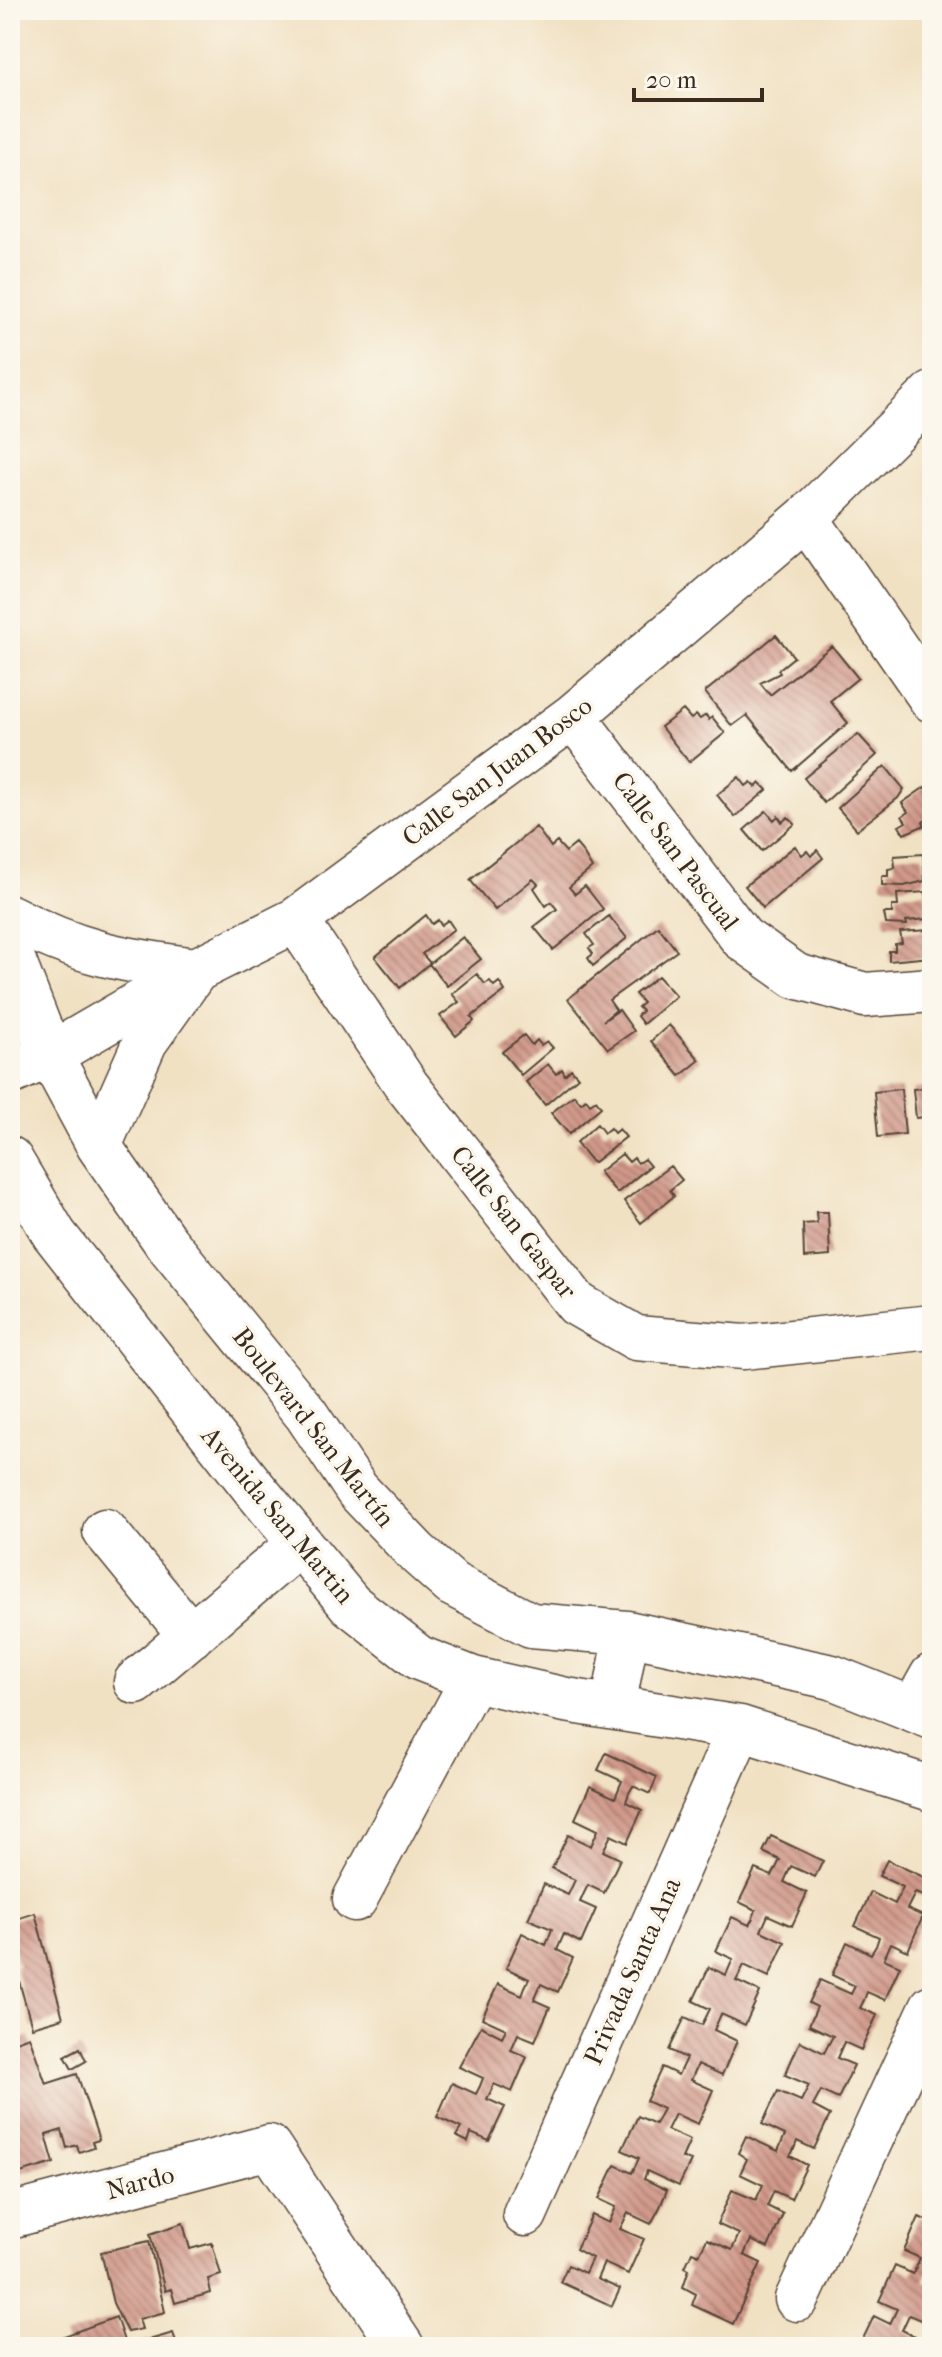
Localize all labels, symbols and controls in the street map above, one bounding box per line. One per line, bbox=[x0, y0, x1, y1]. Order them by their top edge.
scale bar bbox=[634, 52, 762, 102]
text: 20 m bbox=[646, 66, 697, 94]
street label: Calle San Juan Bosco bbox=[396, 690, 598, 853]
street label: Calle San Pascual bbox=[606, 766, 745, 937]
street label: Calle San Gaspar bbox=[444, 1140, 583, 1305]
street label: Boulevard San Martín bbox=[226, 1321, 401, 1533]
street label: Avenida San Martin bbox=[194, 1420, 361, 1610]
street label: Privada Santa Ana bbox=[577, 1872, 688, 2070]
street label: Nardo bbox=[103, 2159, 178, 2206]

